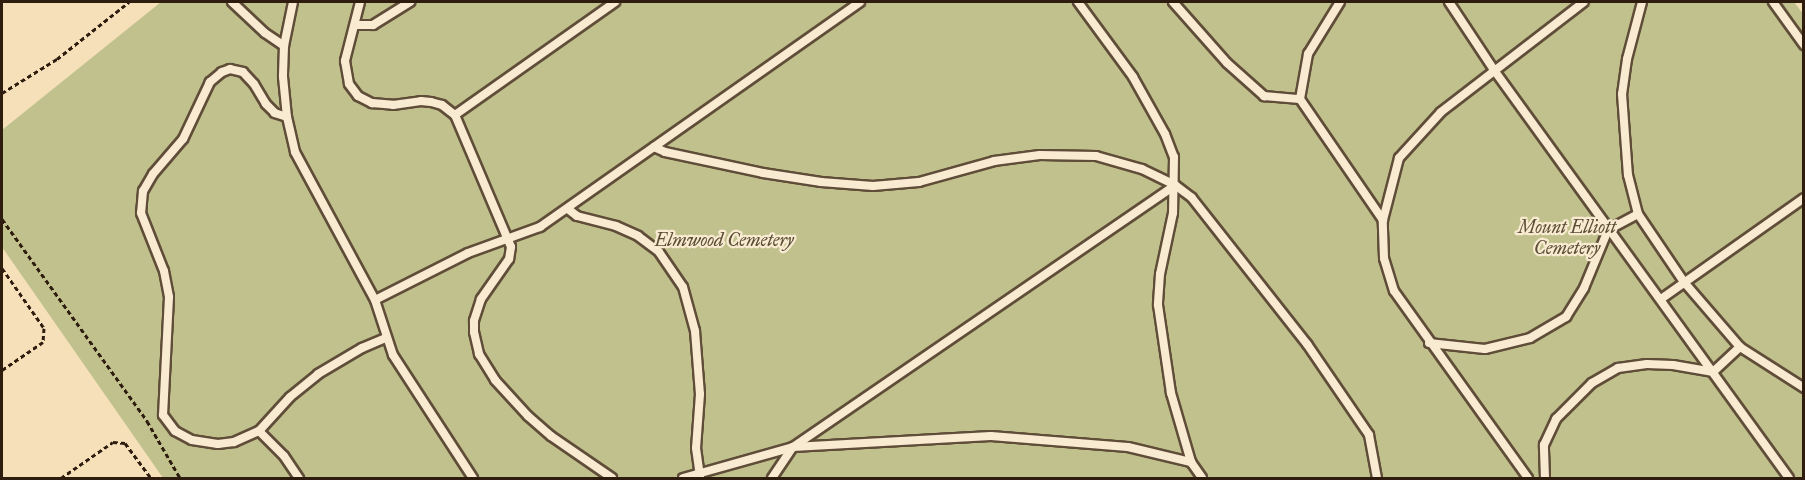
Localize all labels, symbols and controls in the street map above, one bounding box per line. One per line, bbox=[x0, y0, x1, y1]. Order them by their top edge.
park label: Mount Elliott Cemetery bbox=[1518, 217, 1616, 260]
park label: Elmwood Cemetery bbox=[654, 229, 794, 251]

